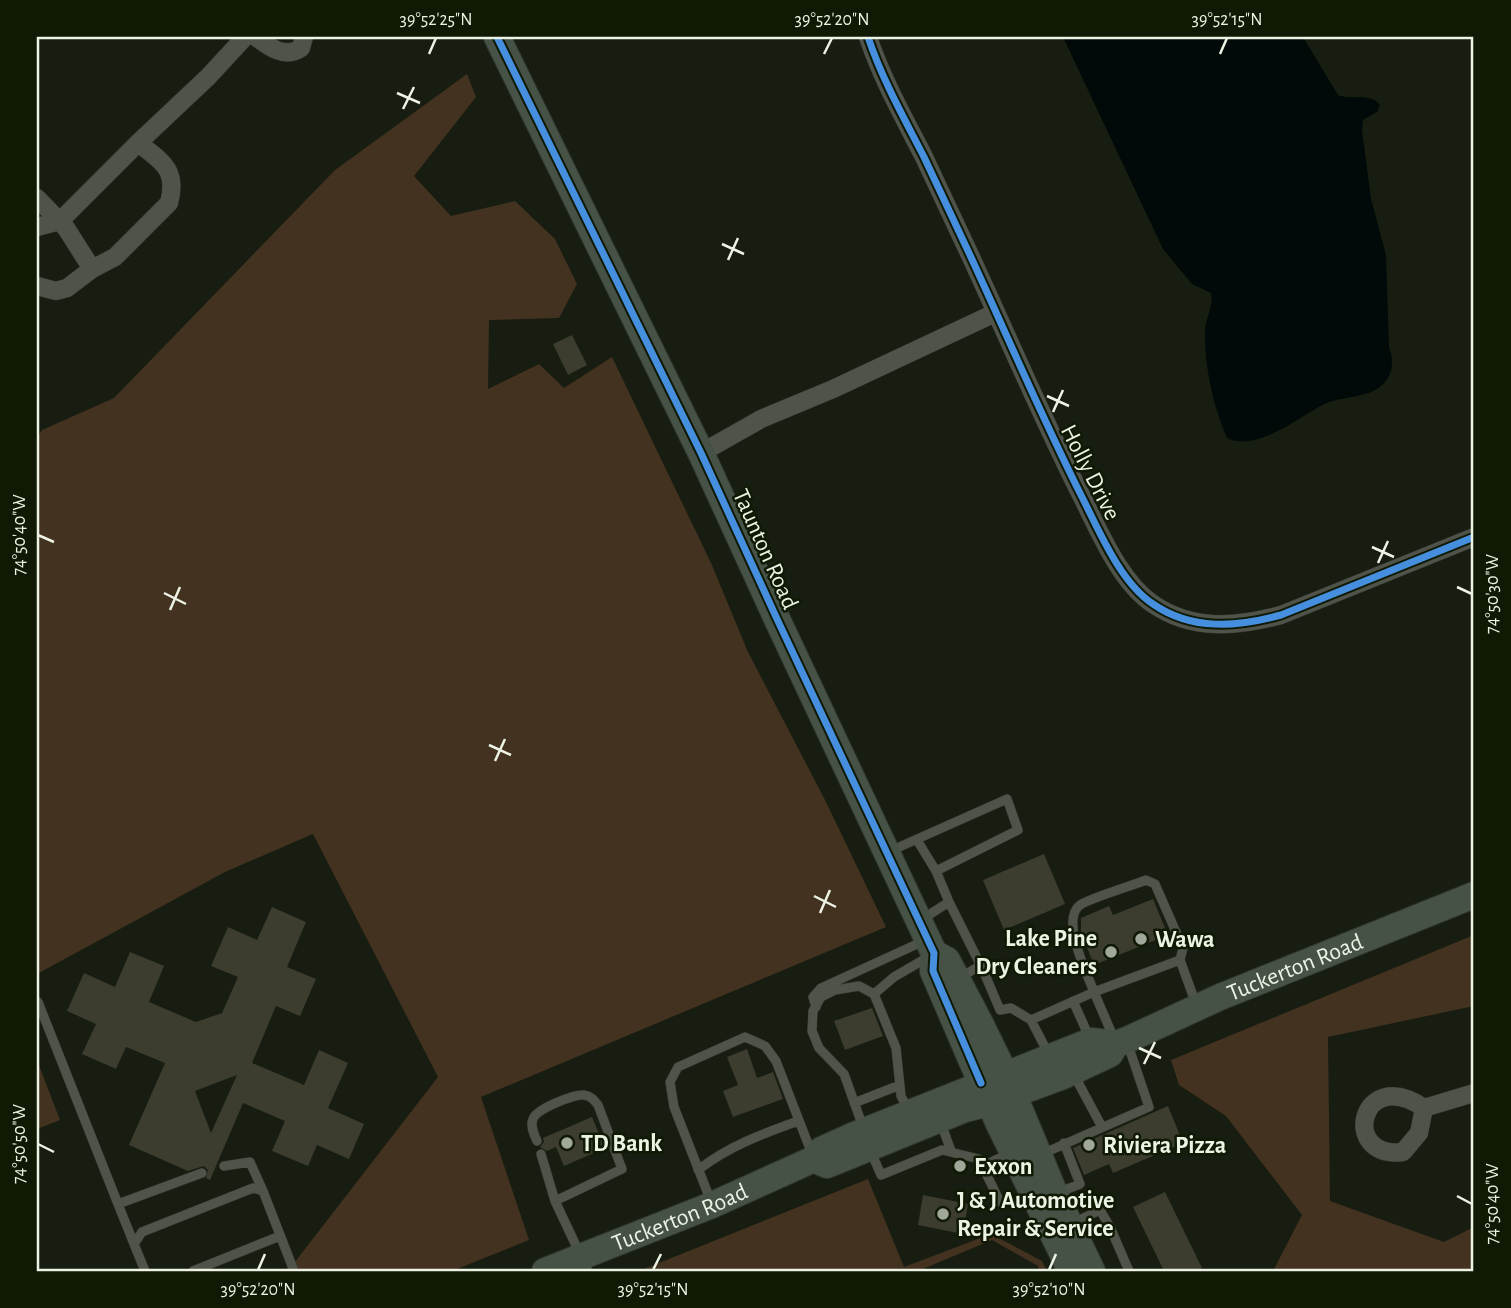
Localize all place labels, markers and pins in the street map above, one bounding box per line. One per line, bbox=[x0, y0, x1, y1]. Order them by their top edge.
place label: Lake Pine Dry Cleaners bbox=[975, 927, 1097, 979]
place label: Wawa bbox=[1155, 928, 1215, 952]
marker: Wawa bbox=[1133, 931, 1149, 947]
marker: Lake Pine Dry Cleaners bbox=[1103, 944, 1119, 960]
place label: TD Bank bbox=[581, 1132, 662, 1156]
place label: Riviera Pizza bbox=[1103, 1134, 1226, 1158]
marker: TD Bank bbox=[559, 1135, 575, 1151]
marker: Riviera Pizza bbox=[1081, 1137, 1097, 1153]
place label: Exxon bbox=[974, 1155, 1032, 1179]
marker: Exxon bbox=[952, 1158, 968, 1174]
place label: J & J Automotive Repair & Service bbox=[957, 1189, 1114, 1241]
marker: J & J Automotive Repair & Service bbox=[935, 1206, 951, 1222]

